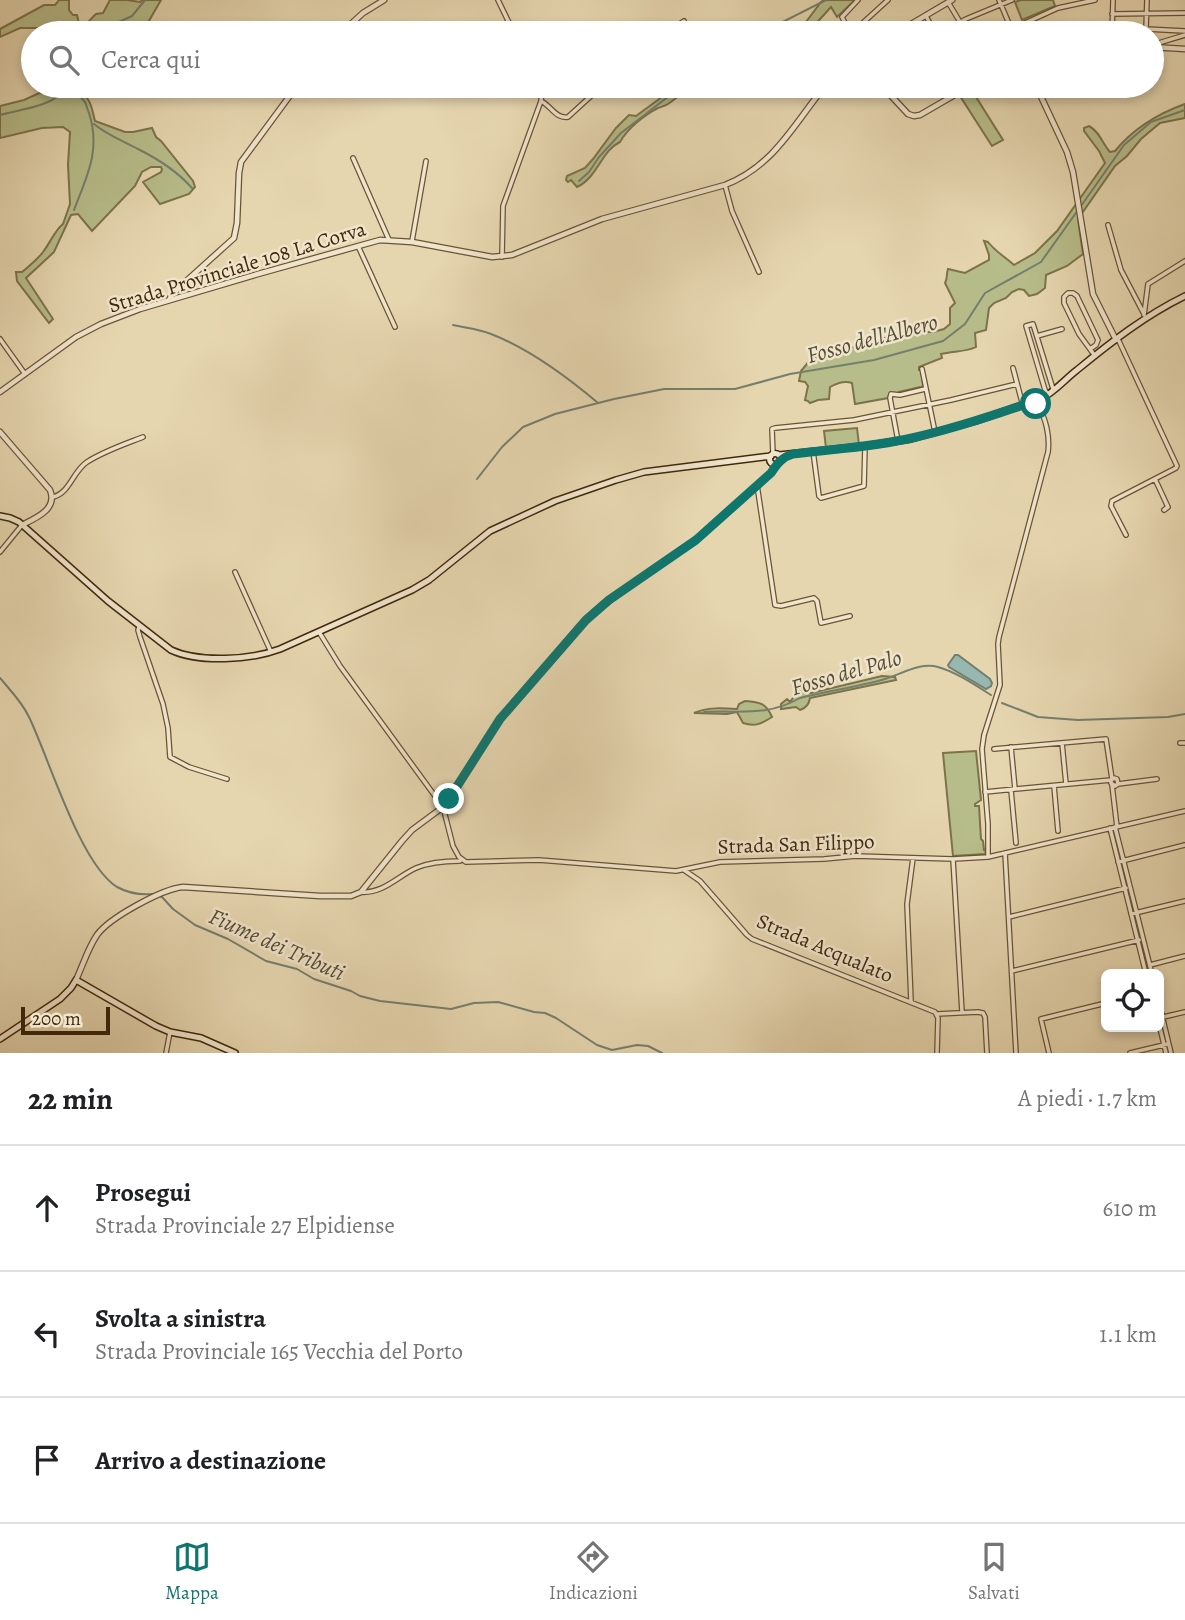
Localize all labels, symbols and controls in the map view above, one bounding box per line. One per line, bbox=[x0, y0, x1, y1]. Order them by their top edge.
search box bbox=[21, 21, 1164, 98]
icon: search bbox=[45, 41, 83, 79]
text: Cerca qui bbox=[101, 42, 201, 77]
street label: Strada Provinciale 108 La Corva bbox=[105, 214, 369, 320]
water label: Fosso dell'Albero bbox=[803, 306, 941, 371]
route start bbox=[1020, 388, 1051, 419]
water label: Fosso del Palo bbox=[787, 642, 905, 703]
route end bbox=[433, 783, 464, 814]
street label: Strada San Filippo bbox=[717, 827, 875, 861]
water label: Fiume dei Tributi bbox=[204, 901, 350, 988]
street label: Strada Acqualato bbox=[752, 907, 898, 989]
map controls bbox=[1101, 969, 1164, 1032]
button: locate bbox=[1101, 969, 1164, 1032]
scale bar bbox=[21, 1004, 110, 1036]
text: 200 m bbox=[32, 1006, 81, 1032]
text: 22 min bbox=[28, 1079, 113, 1119]
text: A piedi · 1.7 km bbox=[1018, 1083, 1157, 1114]
text: Prosegui bbox=[95, 1175, 191, 1210]
icon: ahead bbox=[28, 1189, 66, 1227]
text: 610 m bbox=[1103, 1193, 1157, 1224]
text: Strada Provinciale 27 Elpidiense bbox=[95, 1210, 395, 1241]
text: Svolta a sinistra bbox=[95, 1301, 266, 1336]
icon: left bbox=[28, 1315, 66, 1353]
text: 1.1 km bbox=[1099, 1319, 1157, 1350]
text: Strada Provinciale 165 Vecchia del Porto bbox=[95, 1336, 463, 1367]
icon: arrive bbox=[28, 1441, 66, 1479]
text: Arrivo a destinazione bbox=[95, 1443, 326, 1478]
tab: Mappa bbox=[165, 1538, 219, 1606]
tab: Indicazioni bbox=[549, 1538, 638, 1606]
tab: Salvati bbox=[968, 1538, 1020, 1606]

